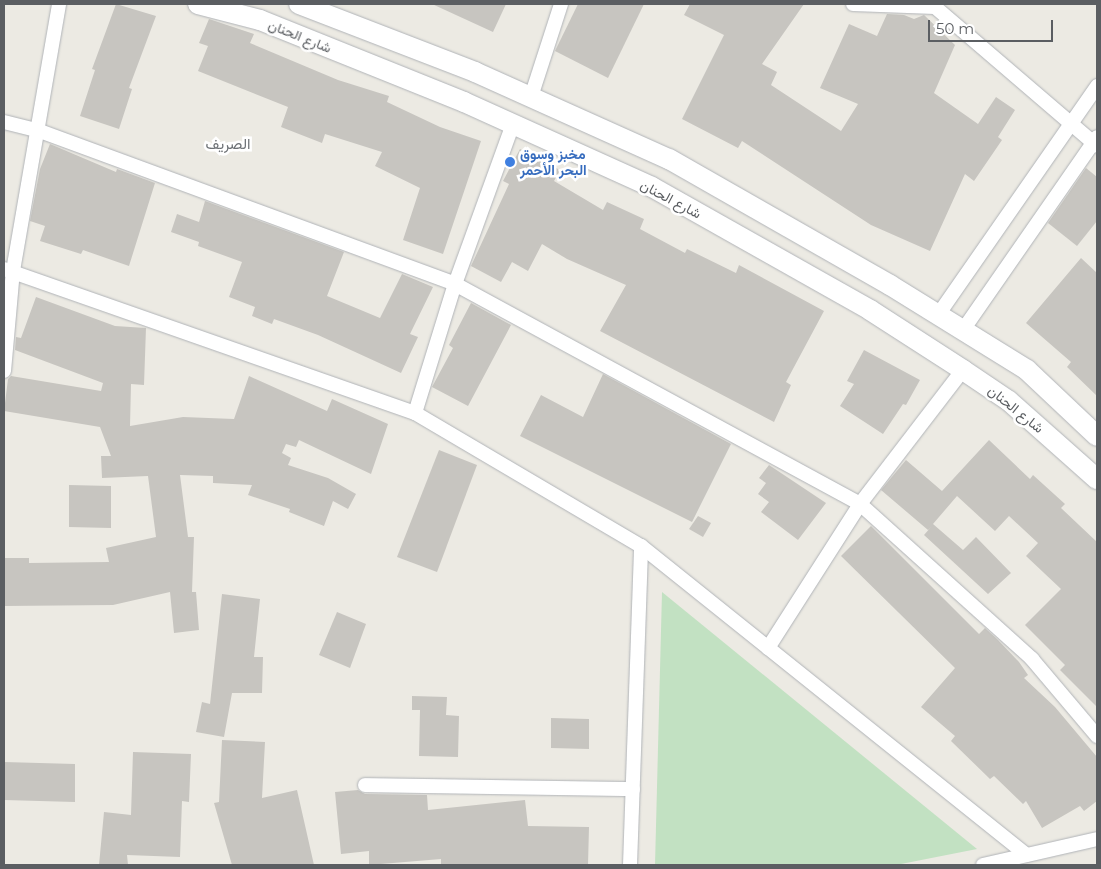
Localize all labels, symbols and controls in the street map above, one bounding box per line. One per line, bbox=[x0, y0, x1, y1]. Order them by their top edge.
scale bar bbox=[931, 10, 1056, 42]
street label: شارع الحنان bbox=[266, 16, 334, 56]
text: 50 m bbox=[936, 19, 974, 38]
district label: الصريف bbox=[205, 135, 251, 153]
place label: مخبز وسوق البحر الأحمر bbox=[520, 146, 587, 178]
marker: مخبز وسوق البحر الأحمر bbox=[504, 156, 516, 168]
street label: شارع الحنان bbox=[638, 176, 704, 222]
street label: شارع الحنان bbox=[985, 382, 1047, 436]

